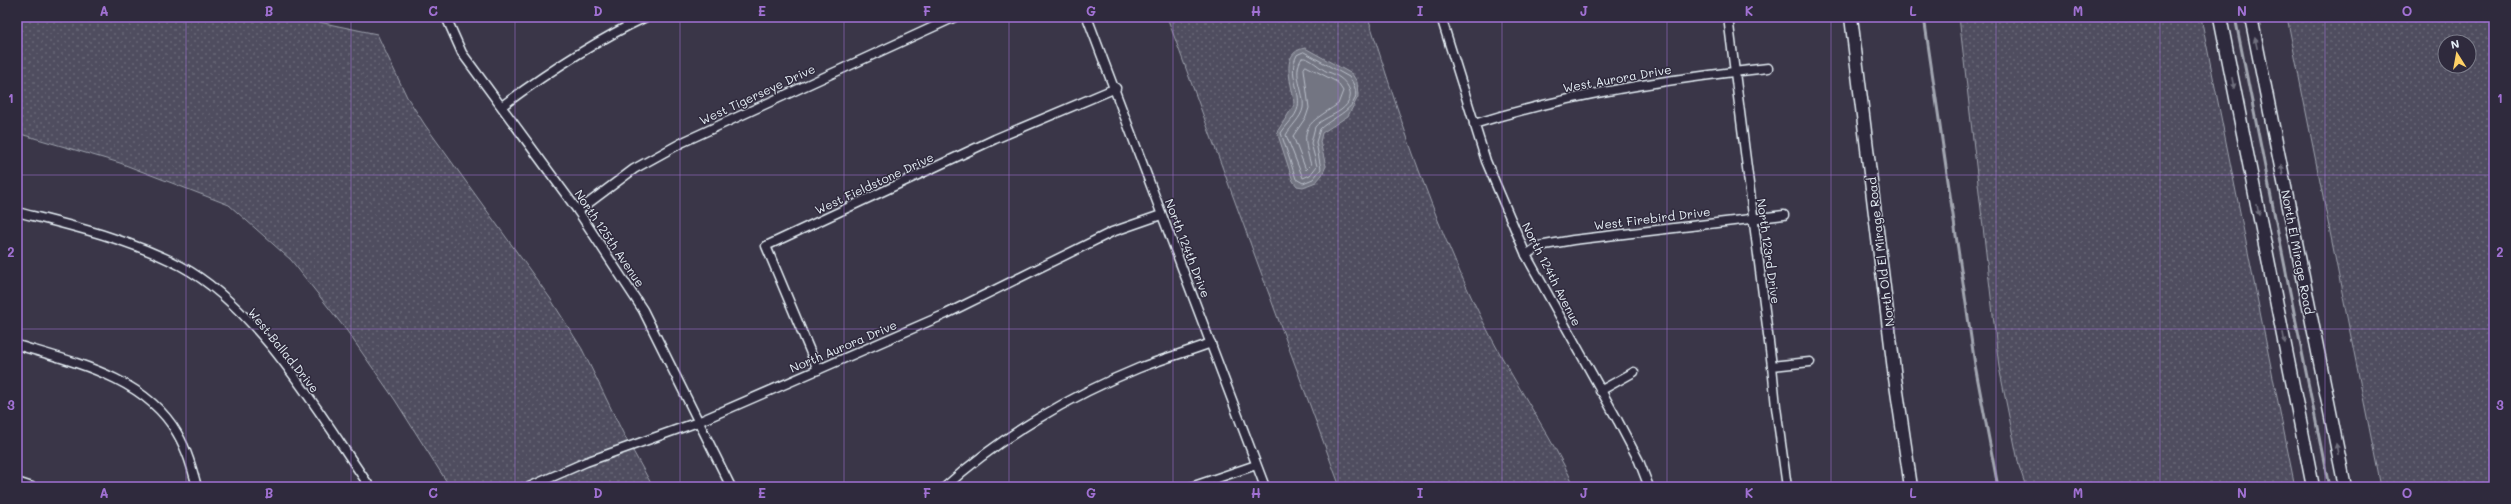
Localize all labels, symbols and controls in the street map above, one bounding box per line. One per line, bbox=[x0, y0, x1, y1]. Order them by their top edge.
text: A bbox=[99, 2, 109, 19]
text: B bbox=[265, 2, 274, 19]
text: C bbox=[428, 2, 438, 19]
text: D bbox=[593, 2, 603, 19]
text: E bbox=[758, 2, 766, 19]
text: F bbox=[923, 2, 931, 19]
text: G bbox=[1086, 2, 1096, 19]
text: H bbox=[1251, 2, 1261, 19]
text: I bbox=[1417, 2, 1424, 19]
text: J bbox=[1580, 2, 1588, 19]
text: K bbox=[1745, 2, 1754, 19]
text: L bbox=[1909, 2, 1917, 19]
text: M bbox=[2073, 2, 2083, 19]
text: N bbox=[2237, 2, 2247, 19]
text: O bbox=[2402, 2, 2412, 19]
north arrow bbox=[2437, 34, 2477, 74]
text: N bbox=[2449, 36, 2461, 52]
one-way arrow bbox=[2252, 37, 2258, 49]
street label: West Tigerseye Drive bbox=[696, 60, 818, 128]
street label: West Aurora Drive bbox=[1561, 61, 1673, 95]
one-way arrow bbox=[2230, 77, 2236, 89]
text: 1 bbox=[8, 89, 14, 106]
text: 1 bbox=[2497, 89, 2503, 106]
street label: West Fieldstone Drive bbox=[812, 148, 936, 218]
one-way arrow bbox=[2278, 164, 2284, 176]
street label: North Old El Mirage Road bbox=[1863, 176, 1897, 328]
street label: North 125th Avenue bbox=[571, 186, 649, 290]
street label: North El Mirage Road bbox=[2278, 188, 2318, 316]
street label: North 124th Drive bbox=[1162, 196, 1214, 300]
street label: North 123rd Drive bbox=[1754, 197, 1784, 305]
street label: West Firebird Drive bbox=[1593, 203, 1711, 233]
one-way arrow bbox=[2256, 204, 2262, 216]
street label: North 124th Avenue bbox=[1519, 219, 1585, 329]
text: 2 bbox=[7, 243, 15, 260]
text: 2 bbox=[2496, 243, 2504, 260]
street label: West Ballad Drive bbox=[245, 304, 323, 396]
street label: North Aurora Drive bbox=[787, 316, 899, 376]
one-way arrow bbox=[2281, 332, 2287, 344]
text: 3 bbox=[7, 396, 15, 413]
text: 3 bbox=[2496, 396, 2504, 413]
one-way arrow bbox=[2334, 443, 2340, 455]
text: A bbox=[99, 484, 109, 501]
text: B bbox=[265, 484, 274, 501]
text: C bbox=[428, 484, 438, 501]
text: D bbox=[593, 484, 603, 501]
text: E bbox=[758, 484, 766, 501]
text: F bbox=[923, 484, 931, 501]
text: G bbox=[1086, 484, 1096, 501]
text: H bbox=[1251, 484, 1261, 501]
text: I bbox=[1417, 484, 1424, 501]
text: J bbox=[1580, 484, 1588, 501]
text: K bbox=[1745, 484, 1754, 501]
text: L bbox=[1909, 484, 1917, 501]
text: M bbox=[2073, 484, 2083, 501]
text: N bbox=[2237, 484, 2247, 501]
text: O bbox=[2402, 484, 2412, 501]

